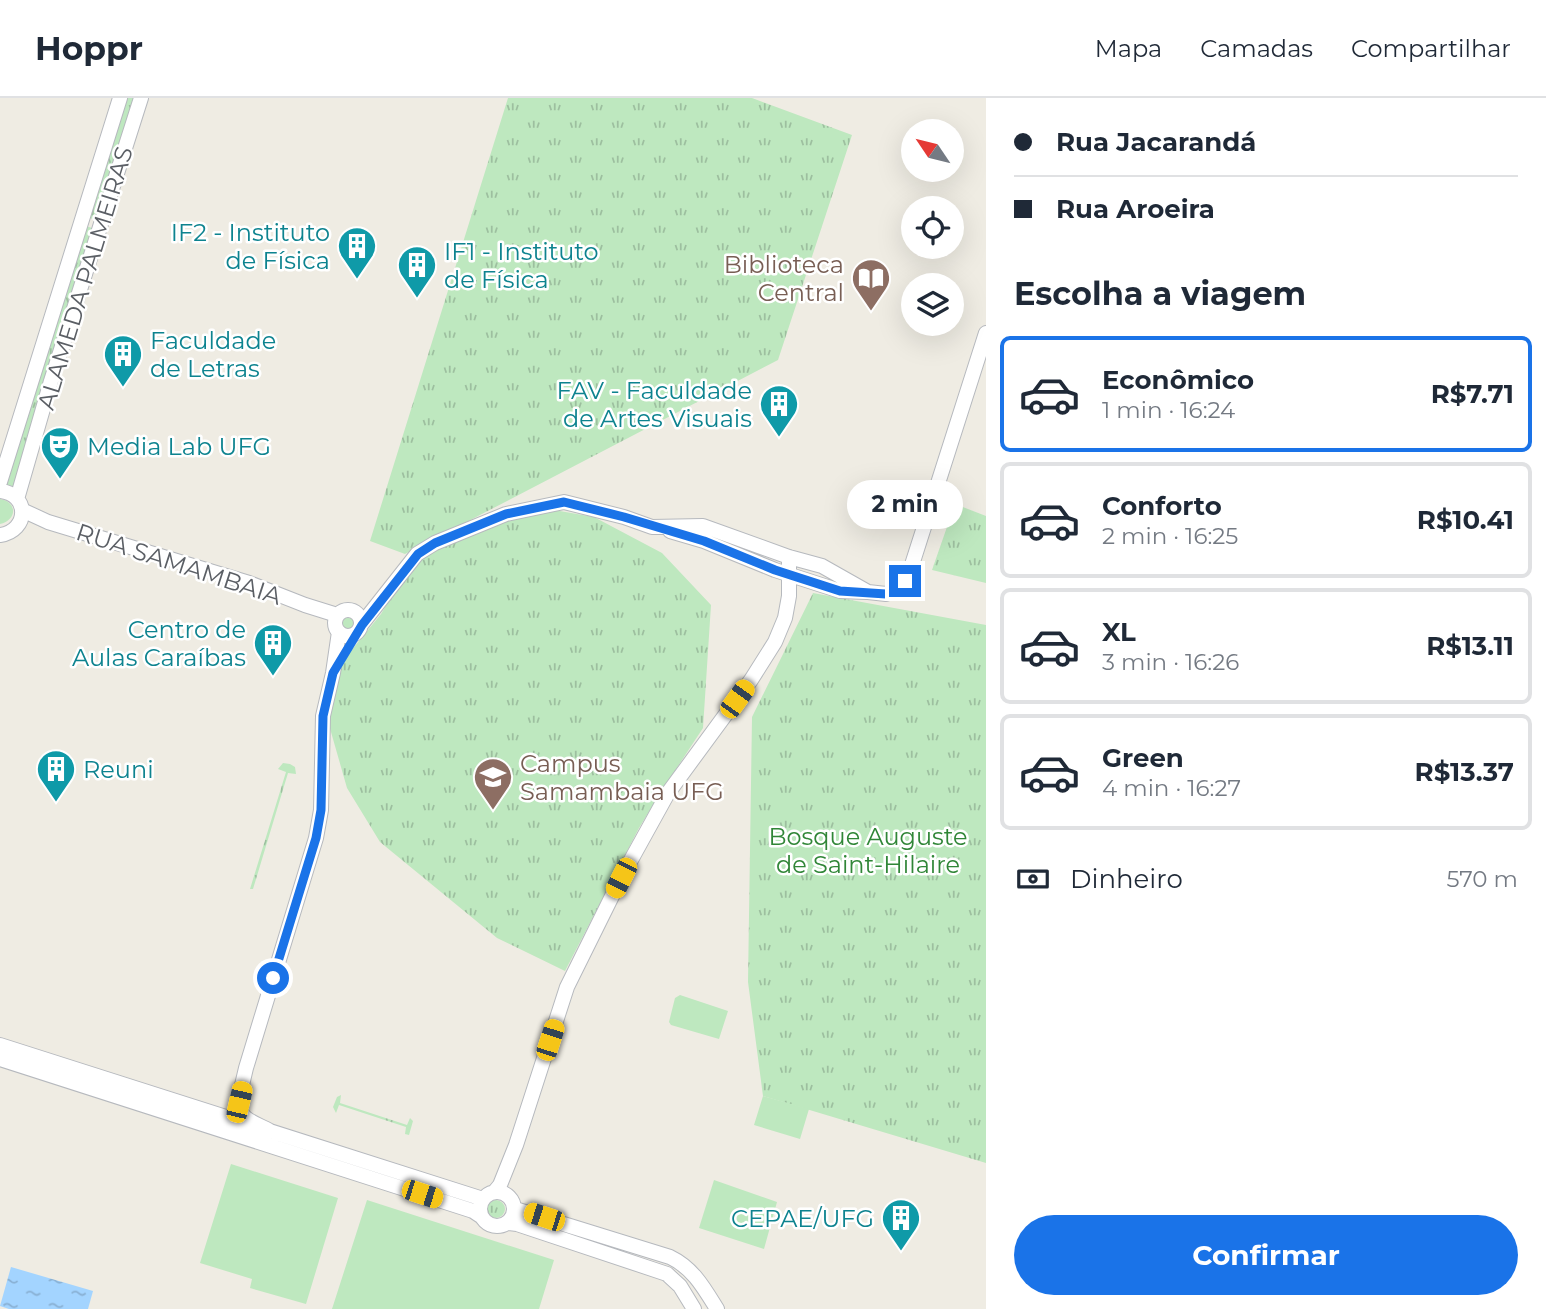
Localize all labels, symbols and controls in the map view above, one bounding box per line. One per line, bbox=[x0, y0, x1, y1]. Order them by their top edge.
text: Hoppr bbox=[35, 28, 143, 68]
text: Mapa bbox=[1095, 34, 1162, 63]
text: Camadas bbox=[1200, 34, 1313, 63]
text: Compartilhar bbox=[1351, 34, 1511, 63]
north arrow bbox=[901, 119, 964, 182]
map controls bbox=[901, 119, 964, 336]
text: Rua Jacarandá bbox=[1056, 126, 1256, 158]
street label: ALAMEDA PALMEIRAS bbox=[31, 143, 139, 413]
text: Rua Aroeira bbox=[1056, 193, 1215, 225]
button: locate bbox=[901, 196, 964, 259]
place label: IF2 - Instituto de Física bbox=[171, 218, 330, 275]
building icon: IF2 - Instituto de Física bbox=[336, 225, 378, 280]
place label: IF1 - Instituto de Física bbox=[444, 237, 599, 294]
building icon: IF1 - Instituto de Física bbox=[396, 244, 438, 299]
place label: Biblioteca Central bbox=[724, 250, 844, 307]
library icon: Biblioteca Central bbox=[850, 257, 892, 312]
button: layers bbox=[901, 273, 964, 336]
text: Escolha a viagem bbox=[1014, 274, 1306, 313]
place label: Faculdade de Letras bbox=[150, 326, 276, 383]
building icon: Faculdade de Letras bbox=[102, 333, 144, 388]
icon: car bbox=[1018, 363, 1081, 426]
text: Econômico bbox=[1102, 364, 1254, 396]
place label: FAV - Faculdade de Artes Visuais bbox=[557, 376, 752, 433]
text: R$7.71 bbox=[1431, 378, 1514, 410]
building icon: FAV - Faculdade de Artes Visuais bbox=[758, 383, 800, 438]
text: 1 min · 16:24 bbox=[1102, 396, 1235, 424]
theatre icon: Media Lab UFG bbox=[39, 425, 81, 480]
place label: Media Lab UFG bbox=[87, 432, 271, 461]
callout: 2 min bbox=[847, 480, 963, 528]
icon: car bbox=[1018, 489, 1081, 552]
text: 2 min bbox=[871, 490, 939, 518]
text: Conforto bbox=[1102, 490, 1222, 522]
text: R$10.41 bbox=[1417, 504, 1514, 536]
street label: RUA SAMAMBAIA bbox=[73, 517, 286, 611]
text: 2 min · 16:25 bbox=[1102, 522, 1238, 550]
route end bbox=[889, 565, 921, 597]
place label: Centro de Aulas Caraíbas bbox=[72, 615, 246, 672]
icon: car bbox=[1018, 615, 1081, 678]
text: XL bbox=[1102, 616, 1136, 648]
building icon: Centro de Aulas Caraíbas bbox=[252, 622, 294, 677]
text: R$13.11 bbox=[1426, 630, 1514, 662]
text: 3 min · 16:26 bbox=[1102, 648, 1239, 676]
car bbox=[717, 676, 758, 722]
icon: car bbox=[1018, 741, 1081, 804]
text: Green bbox=[1102, 742, 1184, 774]
building icon: Reuni bbox=[35, 748, 77, 803]
place label: Campus Samambaia UFG bbox=[520, 749, 724, 806]
place label: Reuni bbox=[83, 755, 154, 784]
school or university icon: Campus Samambaia UFG bbox=[472, 756, 514, 811]
text: R$13.37 bbox=[1415, 756, 1514, 788]
text: 4 min · 16:27 bbox=[1102, 774, 1241, 802]
park label: Bosque Auguste de Saint-Hilaire bbox=[768, 822, 968, 879]
car bbox=[603, 855, 640, 901]
icon: cash bbox=[1014, 860, 1052, 898]
text: Dinheiro bbox=[1070, 863, 1183, 895]
text: 570 m bbox=[1447, 865, 1518, 893]
route start bbox=[257, 962, 289, 994]
car bbox=[534, 1017, 567, 1063]
car bbox=[225, 1079, 254, 1125]
car bbox=[399, 1178, 446, 1210]
building icon: CEPAE/UFG bbox=[880, 1197, 922, 1252]
car bbox=[521, 1201, 568, 1233]
place label: CEPAE/UFG bbox=[731, 1204, 874, 1233]
button: Confirmar bbox=[1014, 1215, 1518, 1295]

